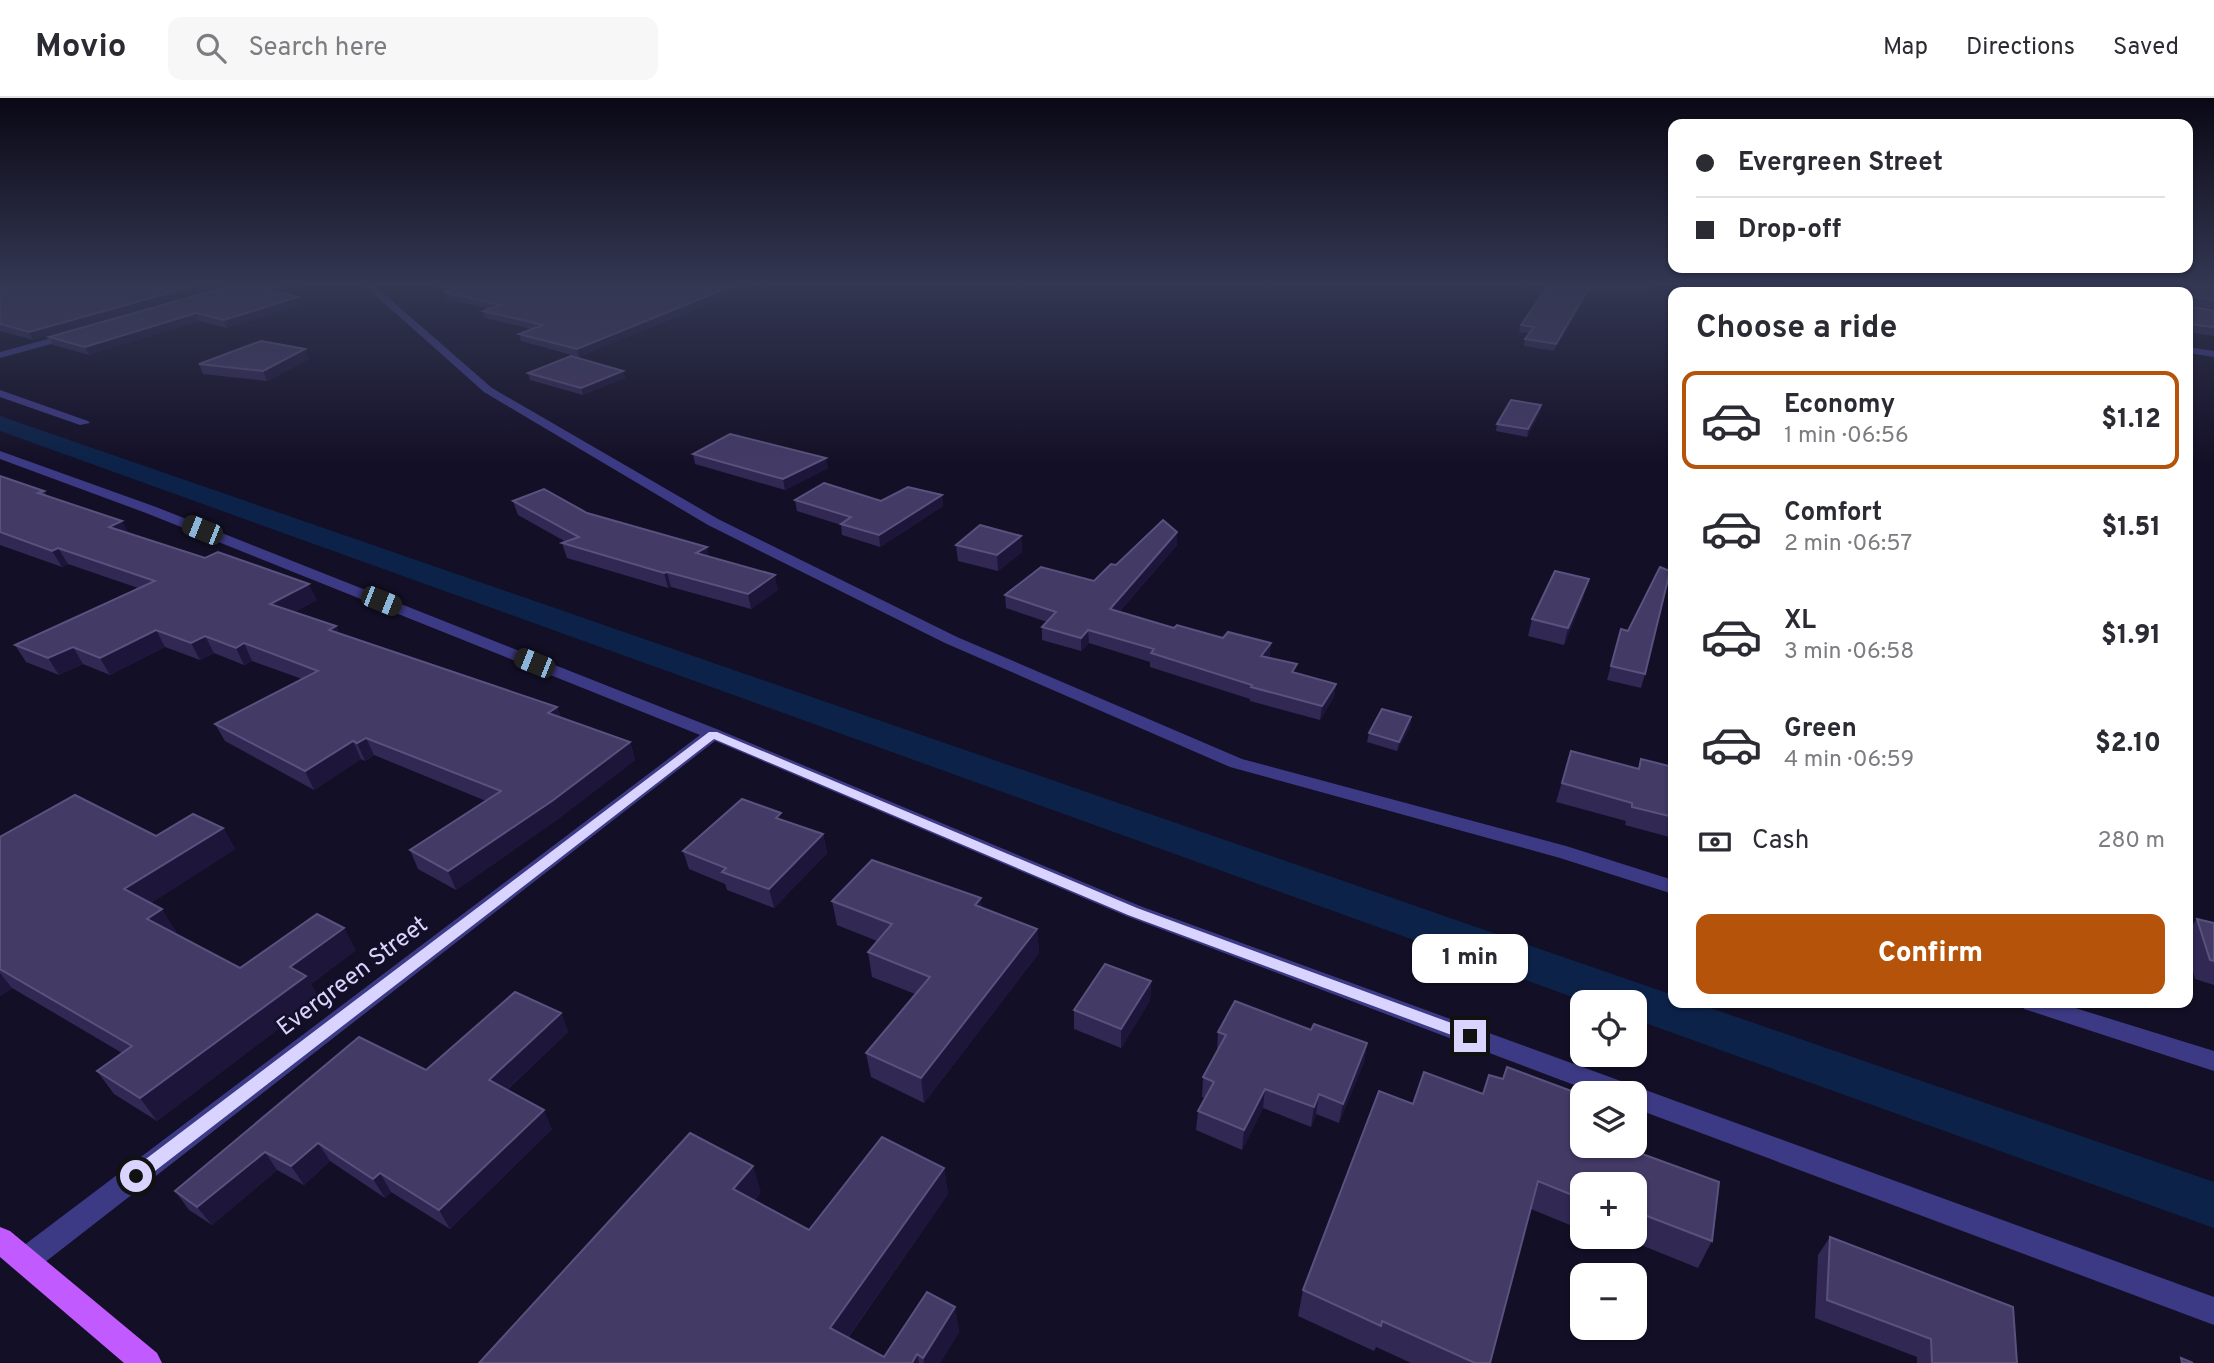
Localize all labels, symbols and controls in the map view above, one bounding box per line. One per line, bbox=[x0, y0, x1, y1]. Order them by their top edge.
search box bbox=[168, 17, 658, 80]
text: Movio bbox=[35, 27, 126, 69]
icon: search bbox=[192, 29, 230, 67]
text: Search here bbox=[248, 32, 387, 65]
text: Map bbox=[1883, 33, 1928, 63]
text: Directions bbox=[1966, 33, 2075, 63]
text: Saved bbox=[2113, 33, 2179, 63]
text: Evergreen Street bbox=[1738, 147, 1943, 180]
text: Drop-off bbox=[1738, 214, 1841, 247]
text: Choose a ride bbox=[1696, 309, 1897, 349]
icon: car bbox=[1700, 389, 1763, 452]
text: Economy bbox=[1784, 389, 1895, 422]
text: $1.12 bbox=[2101, 404, 2161, 437]
text: 1 min · 06:56 bbox=[1784, 422, 1909, 451]
icon: car bbox=[1700, 497, 1763, 560]
text: Comfort bbox=[1784, 497, 1882, 530]
car bbox=[179, 512, 226, 548]
text: $1.51 bbox=[2101, 512, 2161, 545]
text: 2 min · 06:57 bbox=[1784, 530, 1912, 559]
car bbox=[358, 583, 405, 619]
icon: car bbox=[1700, 605, 1763, 668]
text: XL bbox=[1784, 605, 1816, 638]
text: $1.91 bbox=[2101, 620, 2161, 653]
text: 3 min · 06:58 bbox=[1784, 638, 1914, 667]
car bbox=[511, 645, 558, 681]
icon: car bbox=[1700, 713, 1763, 776]
text: Green bbox=[1784, 713, 1857, 746]
text: $2.10 bbox=[2095, 728, 2161, 761]
text: 4 min · 06:59 bbox=[1784, 746, 1914, 775]
icon: cash bbox=[1696, 823, 1734, 861]
text: Cash bbox=[1752, 825, 1809, 858]
text: 280 m bbox=[2097, 827, 2165, 856]
street label: Evergreen Street bbox=[272, 910, 434, 1044]
button: Confirm bbox=[1696, 914, 2165, 994]
callout: 1 min bbox=[1412, 934, 1528, 984]
text: 1 min bbox=[1442, 944, 1498, 973]
map controls bbox=[1570, 990, 1647, 1340]
button: locate bbox=[1570, 990, 1647, 1067]
route end bbox=[1454, 1020, 1486, 1052]
button: layers bbox=[1570, 1081, 1647, 1158]
route start bbox=[120, 1160, 152, 1192]
button: + bbox=[1570, 1172, 1647, 1249]
button: − bbox=[1570, 1263, 1647, 1340]

